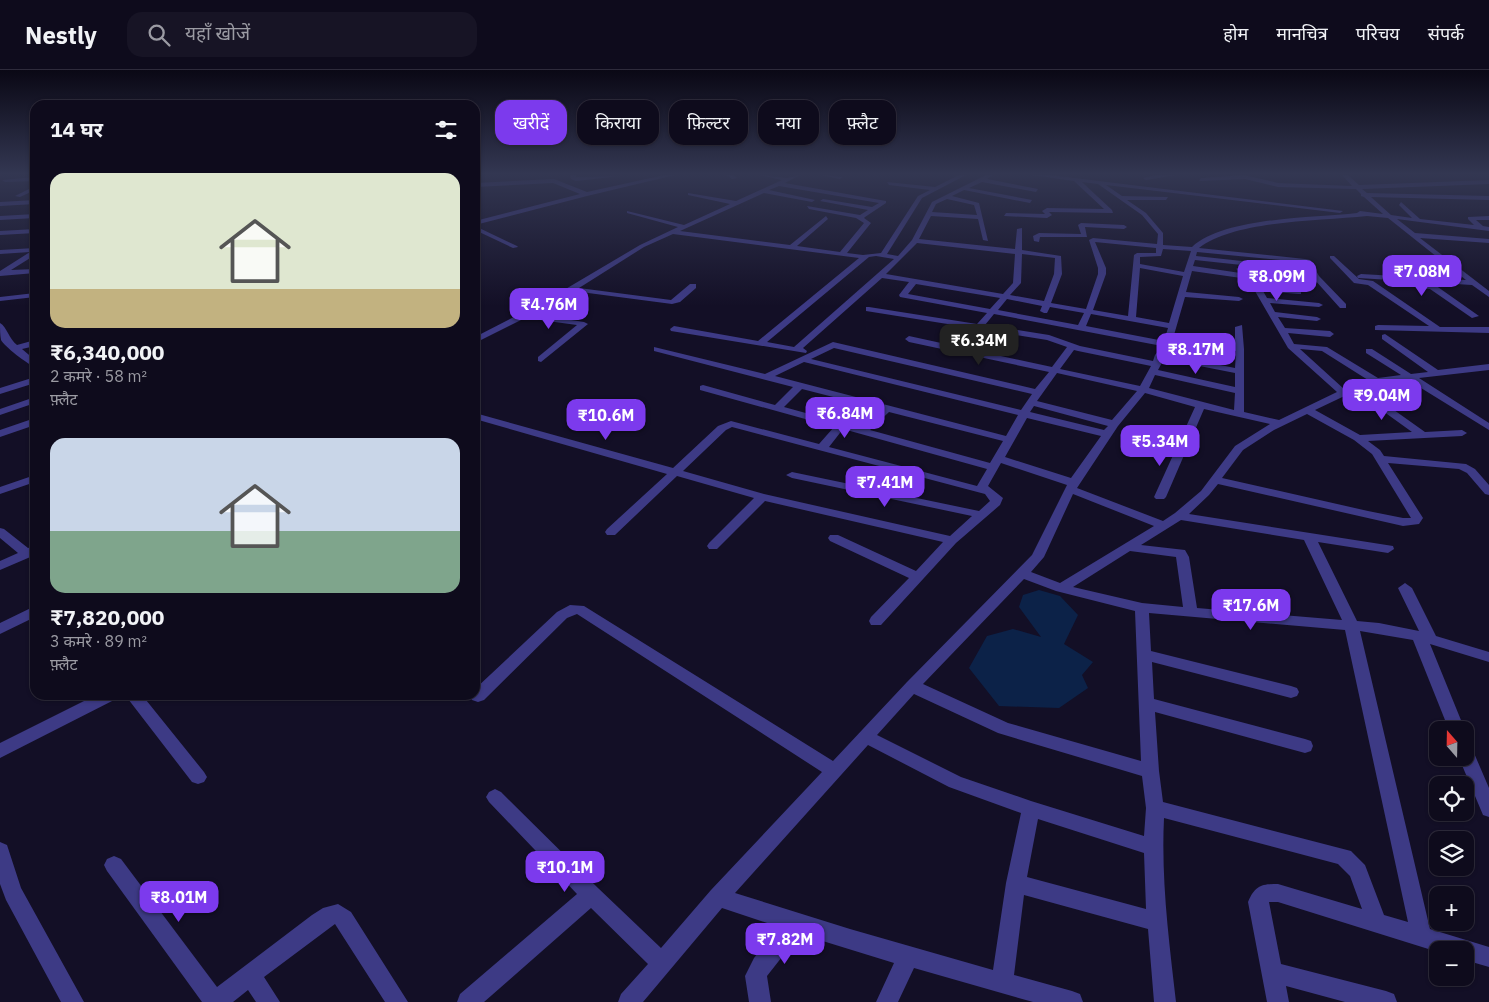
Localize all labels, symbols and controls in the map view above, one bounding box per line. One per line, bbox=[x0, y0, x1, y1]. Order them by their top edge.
search box bbox=[127, 12, 477, 57]
text: Nestly bbox=[25, 19, 97, 51]
icon: search bbox=[145, 21, 173, 49]
text: यहाँ खोजें bbox=[185, 21, 250, 45]
text: होम bbox=[1223, 22, 1248, 45]
text: मानचित्र bbox=[1276, 22, 1328, 45]
text: परिचय bbox=[1356, 22, 1400, 45]
text: संपर्क bbox=[1428, 22, 1464, 45]
chip: खरीदें bbox=[495, 100, 567, 145]
chip: किराया bbox=[577, 100, 659, 145]
chip: फ़िल्टर bbox=[669, 100, 748, 145]
chip: नया bbox=[758, 100, 819, 145]
chip: फ़्लैट bbox=[829, 100, 896, 145]
text: 14 घर bbox=[50, 115, 103, 143]
icon: filters bbox=[432, 116, 460, 144]
icon: home bbox=[210, 206, 300, 296]
pin: ₹7.08M bbox=[1381, 254, 1463, 297]
pin: ₹8.09M bbox=[1236, 260, 1318, 302]
text: ₹7.08M bbox=[1394, 261, 1450, 281]
text: ₹8.09M bbox=[1249, 266, 1305, 286]
pin: ₹4.76M bbox=[508, 288, 590, 330]
text: ₹4.76M bbox=[521, 294, 577, 314]
pin: ₹6.34M bbox=[938, 324, 1020, 366]
text: ₹6.34M bbox=[951, 330, 1007, 350]
pin: ₹8.17M bbox=[1155, 332, 1237, 375]
text: ₹6,340,000 bbox=[50, 338, 164, 366]
text: ₹8.17M bbox=[1168, 339, 1224, 359]
text: 2 कमरे · 58 m² bbox=[50, 366, 147, 386]
pin: ₹9.04M bbox=[1341, 378, 1423, 421]
text: ₹9.04M bbox=[1354, 385, 1410, 405]
text: फ़्लैट bbox=[50, 389, 78, 409]
pin: ₹6.84M bbox=[804, 396, 886, 439]
pin: ₹10.6M bbox=[565, 398, 647, 441]
text: ₹6.84M bbox=[817, 403, 873, 423]
text: ₹10.6M bbox=[578, 405, 634, 425]
pin: ₹5.34M bbox=[1119, 424, 1201, 467]
text: ₹5.34M bbox=[1132, 431, 1188, 451]
pin: ₹7.41M bbox=[844, 466, 926, 508]
icon: home bbox=[210, 471, 300, 561]
text: ₹7.41M bbox=[857, 472, 913, 492]
pin: ₹17.6M bbox=[1210, 588, 1292, 631]
text: ₹17.6M bbox=[1223, 595, 1279, 615]
text: ₹7,820,000 bbox=[50, 603, 164, 631]
text: 3 कमरे · 89 m² bbox=[50, 631, 147, 651]
text: फ़्लैट bbox=[50, 654, 78, 674]
north arrow bbox=[1429, 721, 1474, 766]
map controls bbox=[1429, 721, 1474, 986]
button: locate bbox=[1429, 776, 1474, 821]
button: layers bbox=[1429, 831, 1474, 876]
pin: ₹10.1M bbox=[524, 850, 606, 893]
text: ₹10.1M bbox=[537, 857, 593, 877]
pin: ₹8.01M bbox=[138, 880, 220, 923]
button: + bbox=[1429, 886, 1474, 931]
text: ₹8.01M bbox=[151, 887, 207, 907]
pin: ₹7.82M bbox=[744, 922, 826, 965]
text: ₹7.82M bbox=[757, 929, 813, 949]
button: − bbox=[1429, 941, 1474, 986]

